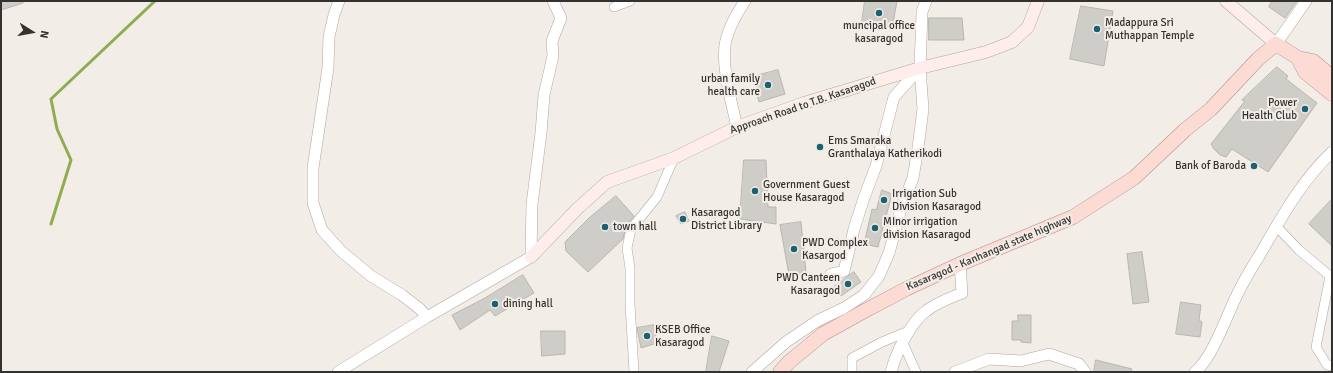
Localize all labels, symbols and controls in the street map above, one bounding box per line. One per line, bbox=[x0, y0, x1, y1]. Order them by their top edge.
marker: muncipal office kasaragod bbox=[874, 8, 884, 18]
north arrow bbox=[12, 12, 52, 52]
place label: Madappura Sri Muthappan Temple bbox=[1105, 16, 1194, 42]
place label: muncipal office kasaragod bbox=[843, 19, 915, 45]
marker: Madappura Sri Muthappan Temple bbox=[1092, 24, 1102, 34]
text: N bbox=[37, 29, 51, 39]
place label: urban family health care bbox=[701, 72, 760, 98]
street label: Approach Road to T.B. Kasaragod bbox=[728, 75, 878, 137]
marker: urban family health care bbox=[763, 80, 773, 90]
place label: Power Health Club bbox=[1242, 96, 1297, 122]
marker: Power Health Club bbox=[1300, 104, 1310, 114]
place label: Ems Smaraka Granthalaya Katherikodi bbox=[828, 134, 942, 160]
marker: Ems Smaraka Granthalaya Katherikodi bbox=[815, 142, 825, 152]
place label: Bank of Baroda bbox=[1175, 159, 1246, 173]
marker: Bank of Baroda bbox=[1249, 161, 1259, 171]
place label: Government Guest House Kasaragod bbox=[763, 178, 850, 204]
marker: Government Guest House Kasaragod bbox=[750, 186, 760, 196]
place label: Irrigation Sub Division Kasaragod bbox=[892, 187, 981, 213]
marker: Irrigation Sub Division Kasaragod bbox=[879, 195, 889, 205]
place label: Kasaragod District Library bbox=[691, 206, 762, 232]
street label: Kasaragod - Kanhangad state highway bbox=[904, 212, 1074, 294]
marker: Kasaragod District Library bbox=[678, 214, 688, 224]
place label: MInor irrigation division Kasaragod bbox=[883, 215, 971, 241]
place label: town hall bbox=[613, 220, 657, 234]
marker: town hall bbox=[600, 222, 610, 232]
marker: MInor irrigation division Kasaragod bbox=[870, 223, 880, 233]
place label: PWD Complex Kasargod bbox=[802, 236, 868, 262]
marker: PWD Complex Kasargod bbox=[789, 244, 799, 254]
place label: PWD Canteen Kasaragod bbox=[776, 271, 840, 297]
marker: PWD Canteen Kasaragod bbox=[843, 279, 853, 289]
place label: dining hall bbox=[503, 297, 553, 311]
marker: dining hall bbox=[490, 299, 500, 309]
place label: KSEB Office Kasaragod bbox=[655, 323, 711, 349]
marker: KSEB Office Kasaragod bbox=[642, 331, 652, 341]

